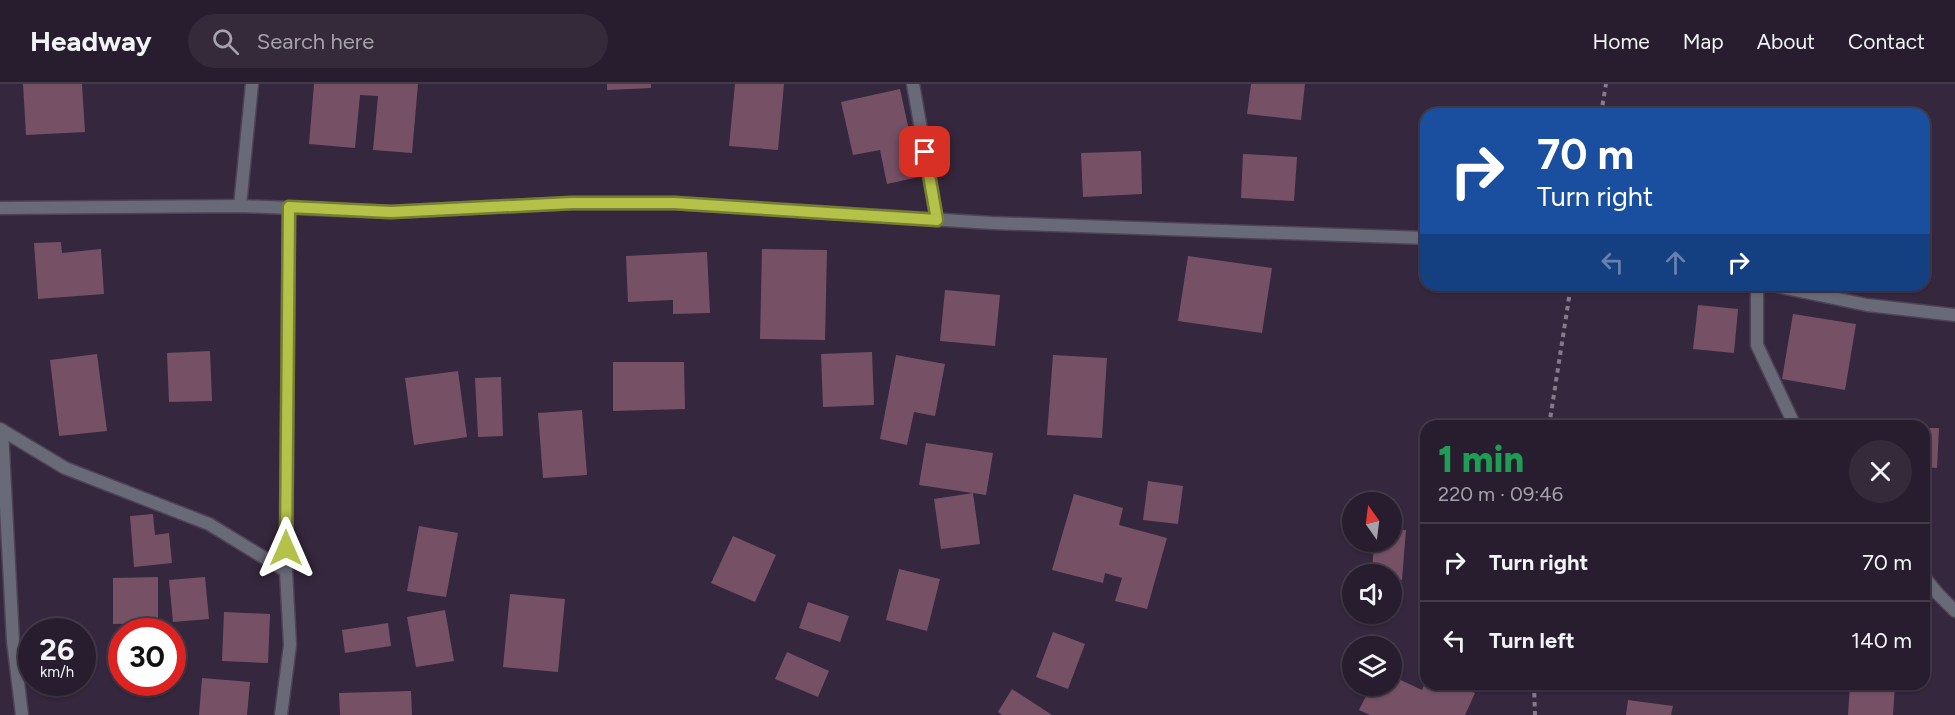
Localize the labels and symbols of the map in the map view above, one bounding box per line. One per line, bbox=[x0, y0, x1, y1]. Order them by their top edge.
pin bbox=[899, 126, 950, 177]
north arrow bbox=[1342, 492, 1402, 552]
position arrow bbox=[254, 516, 318, 580]
speed limit sign: 30 bbox=[108, 618, 186, 696]

